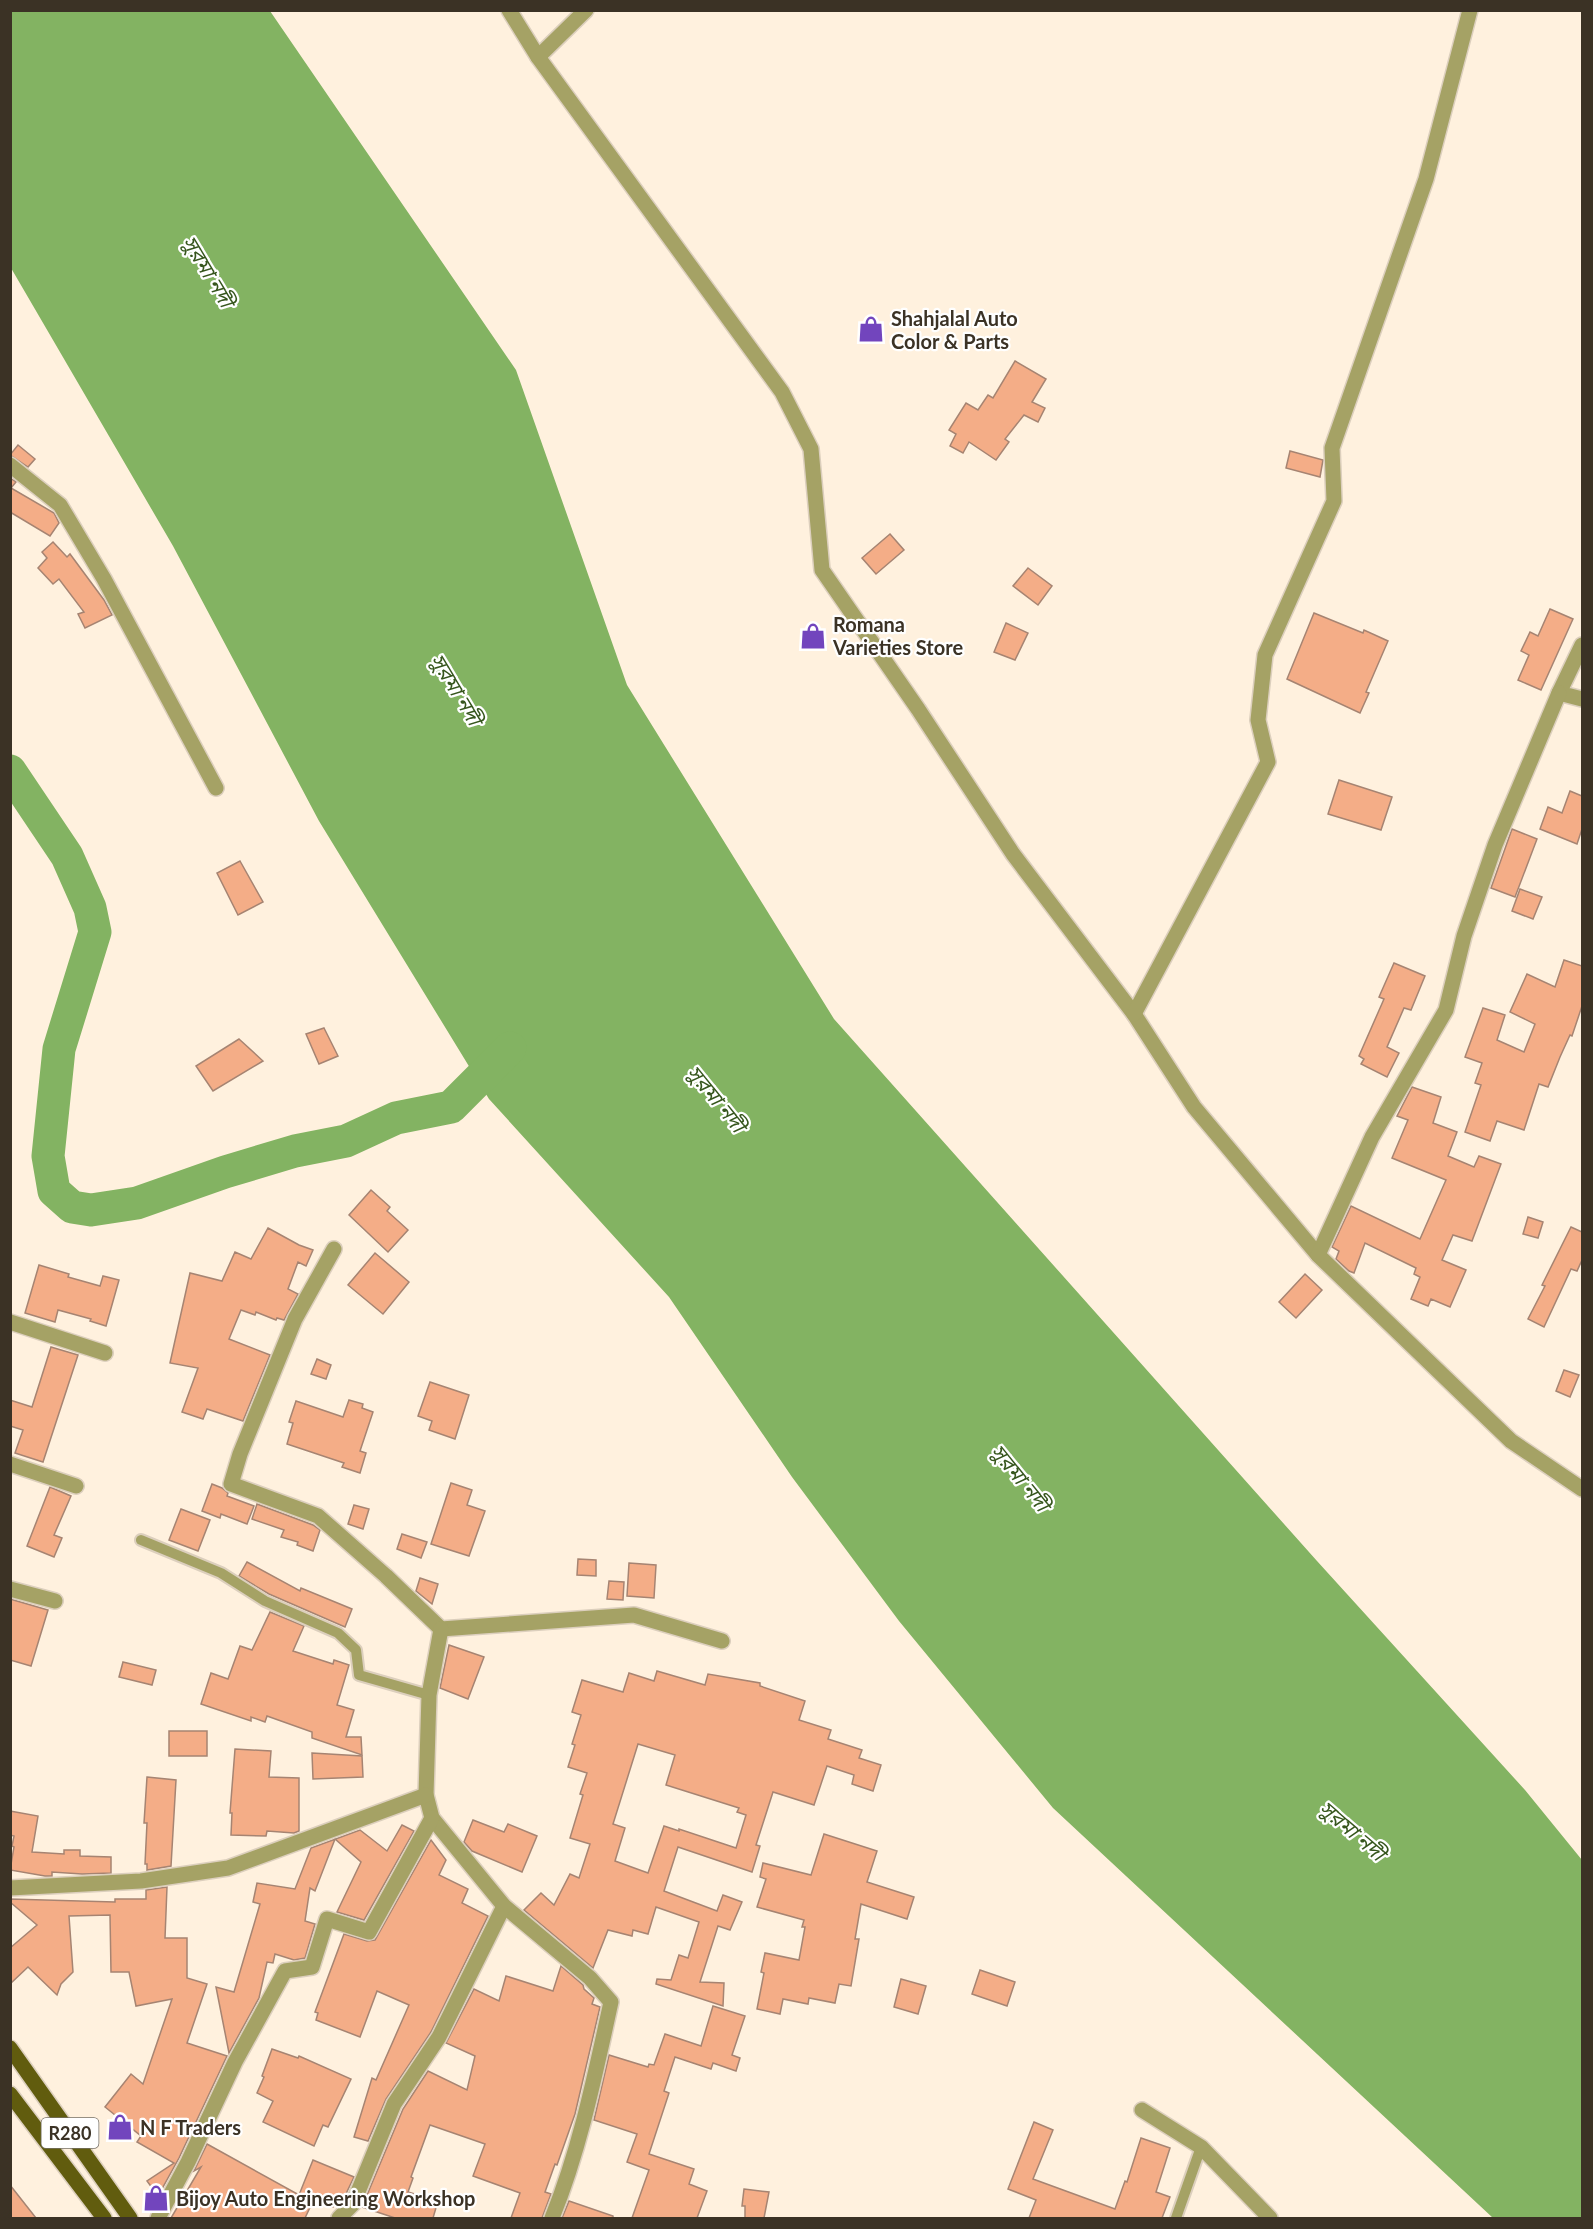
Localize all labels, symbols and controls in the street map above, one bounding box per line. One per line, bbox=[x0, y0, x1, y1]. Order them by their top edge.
water label: সুরমা নদী bbox=[177, 231, 242, 316]
place label: Shahjalal Auto Color & Parts bbox=[891, 306, 1018, 353]
shop icon: Shahjalal Auto Color & Parts bbox=[856, 314, 886, 344]
place label: Romana Varieties Store bbox=[832, 612, 963, 659]
shop icon: Romana Varieties Store bbox=[798, 621, 828, 651]
water label: সুরমা নদী bbox=[425, 649, 490, 734]
water label: সুরমা নদী bbox=[682, 1060, 754, 1141]
water label: সুরমা নদী bbox=[986, 1439, 1058, 1520]
water label: সুরমা নদী bbox=[1314, 1795, 1394, 1869]
shop icon: N F Traders bbox=[105, 2112, 135, 2142]
place label: N F Traders bbox=[140, 2115, 241, 2139]
road number: R280 bbox=[42, 2118, 98, 2148]
shop icon: Bijoy Auto Engineering Workshop bbox=[141, 2183, 171, 2213]
place label: Bijoy Auto Engineering Workshop bbox=[176, 2186, 475, 2210]

